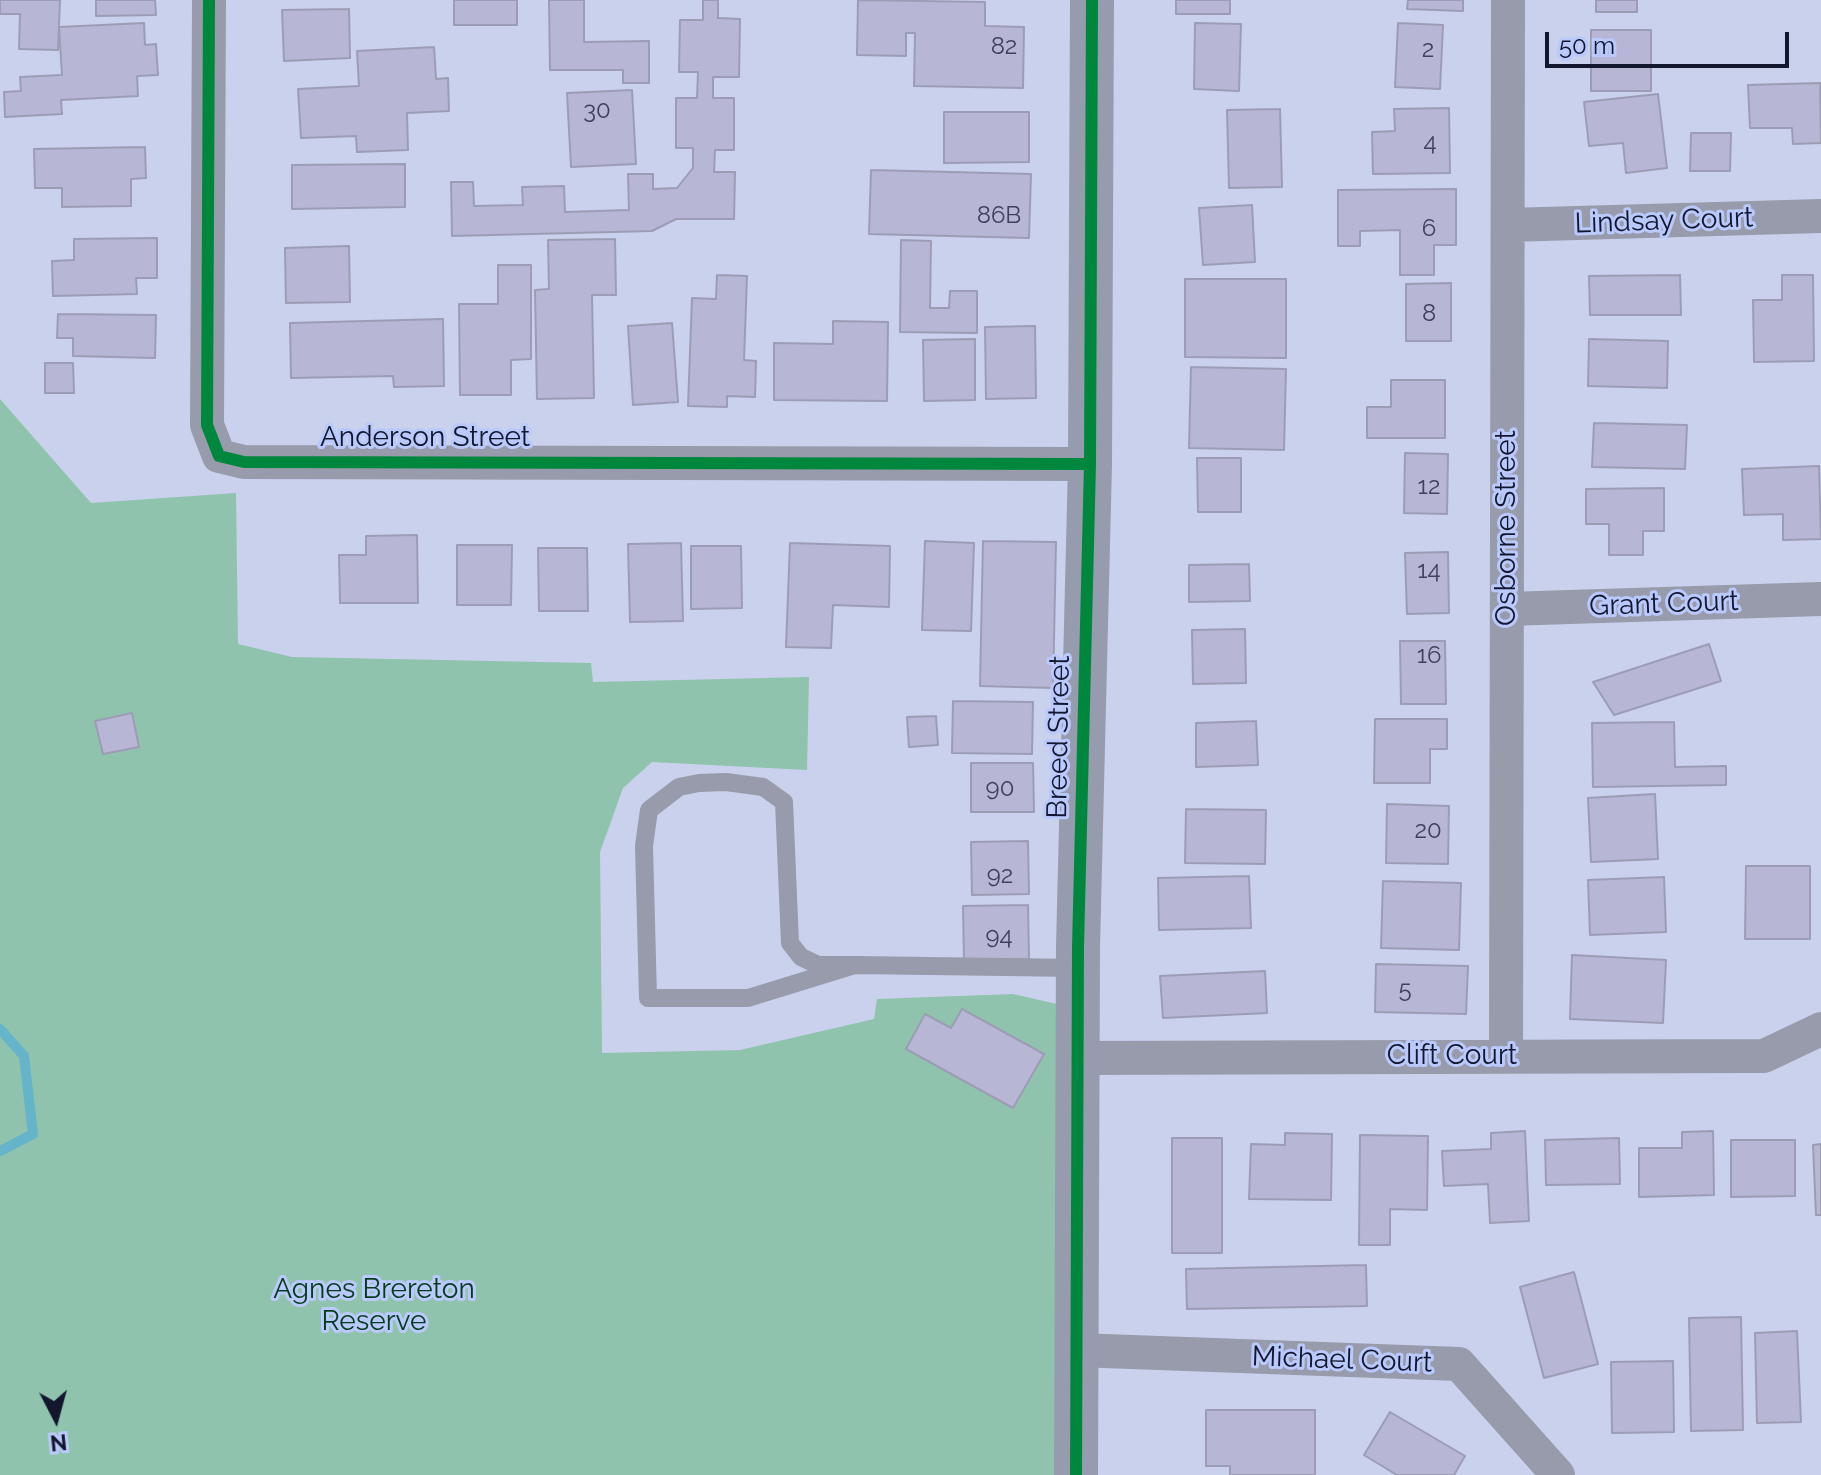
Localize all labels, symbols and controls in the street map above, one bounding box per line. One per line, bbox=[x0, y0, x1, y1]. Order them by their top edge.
scale bar bbox=[1549, 16, 1793, 66]
text: 50 m bbox=[1559, 31, 1615, 60]
house number: 82 bbox=[991, 33, 1017, 61]
house number: 2 bbox=[1422, 36, 1434, 64]
house number: 30 bbox=[583, 97, 611, 125]
house number: 4 bbox=[1423, 129, 1437, 157]
street label: Lindsay Court bbox=[1574, 201, 1754, 241]
house number: 86B bbox=[977, 202, 1021, 230]
house number: 6 bbox=[1422, 215, 1436, 243]
house number: 8 bbox=[1422, 300, 1436, 328]
street label: Anderson Street bbox=[320, 421, 530, 455]
street label: Osborne Street bbox=[1490, 430, 1524, 626]
house number: 12 bbox=[1418, 473, 1440, 501]
house number: 14 bbox=[1417, 557, 1441, 585]
street label: Grant Court bbox=[1589, 585, 1739, 623]
house number: 16 bbox=[1417, 642, 1441, 670]
street label: Breed Street bbox=[1041, 655, 1077, 819]
house number: 90 bbox=[986, 775, 1014, 803]
house number: 20 bbox=[1414, 817, 1442, 845]
house number: 92 bbox=[987, 862, 1013, 890]
house number: 94 bbox=[985, 923, 1013, 951]
house number: 5 bbox=[1398, 976, 1412, 1004]
street label: Clift Court bbox=[1387, 1039, 1517, 1073]
park label: Agnes Brereton Reserve bbox=[273, 1273, 475, 1339]
street label: Michael Court bbox=[1251, 1340, 1433, 1380]
north arrow bbox=[16, 1379, 96, 1459]
text: N bbox=[49, 1429, 68, 1457]

